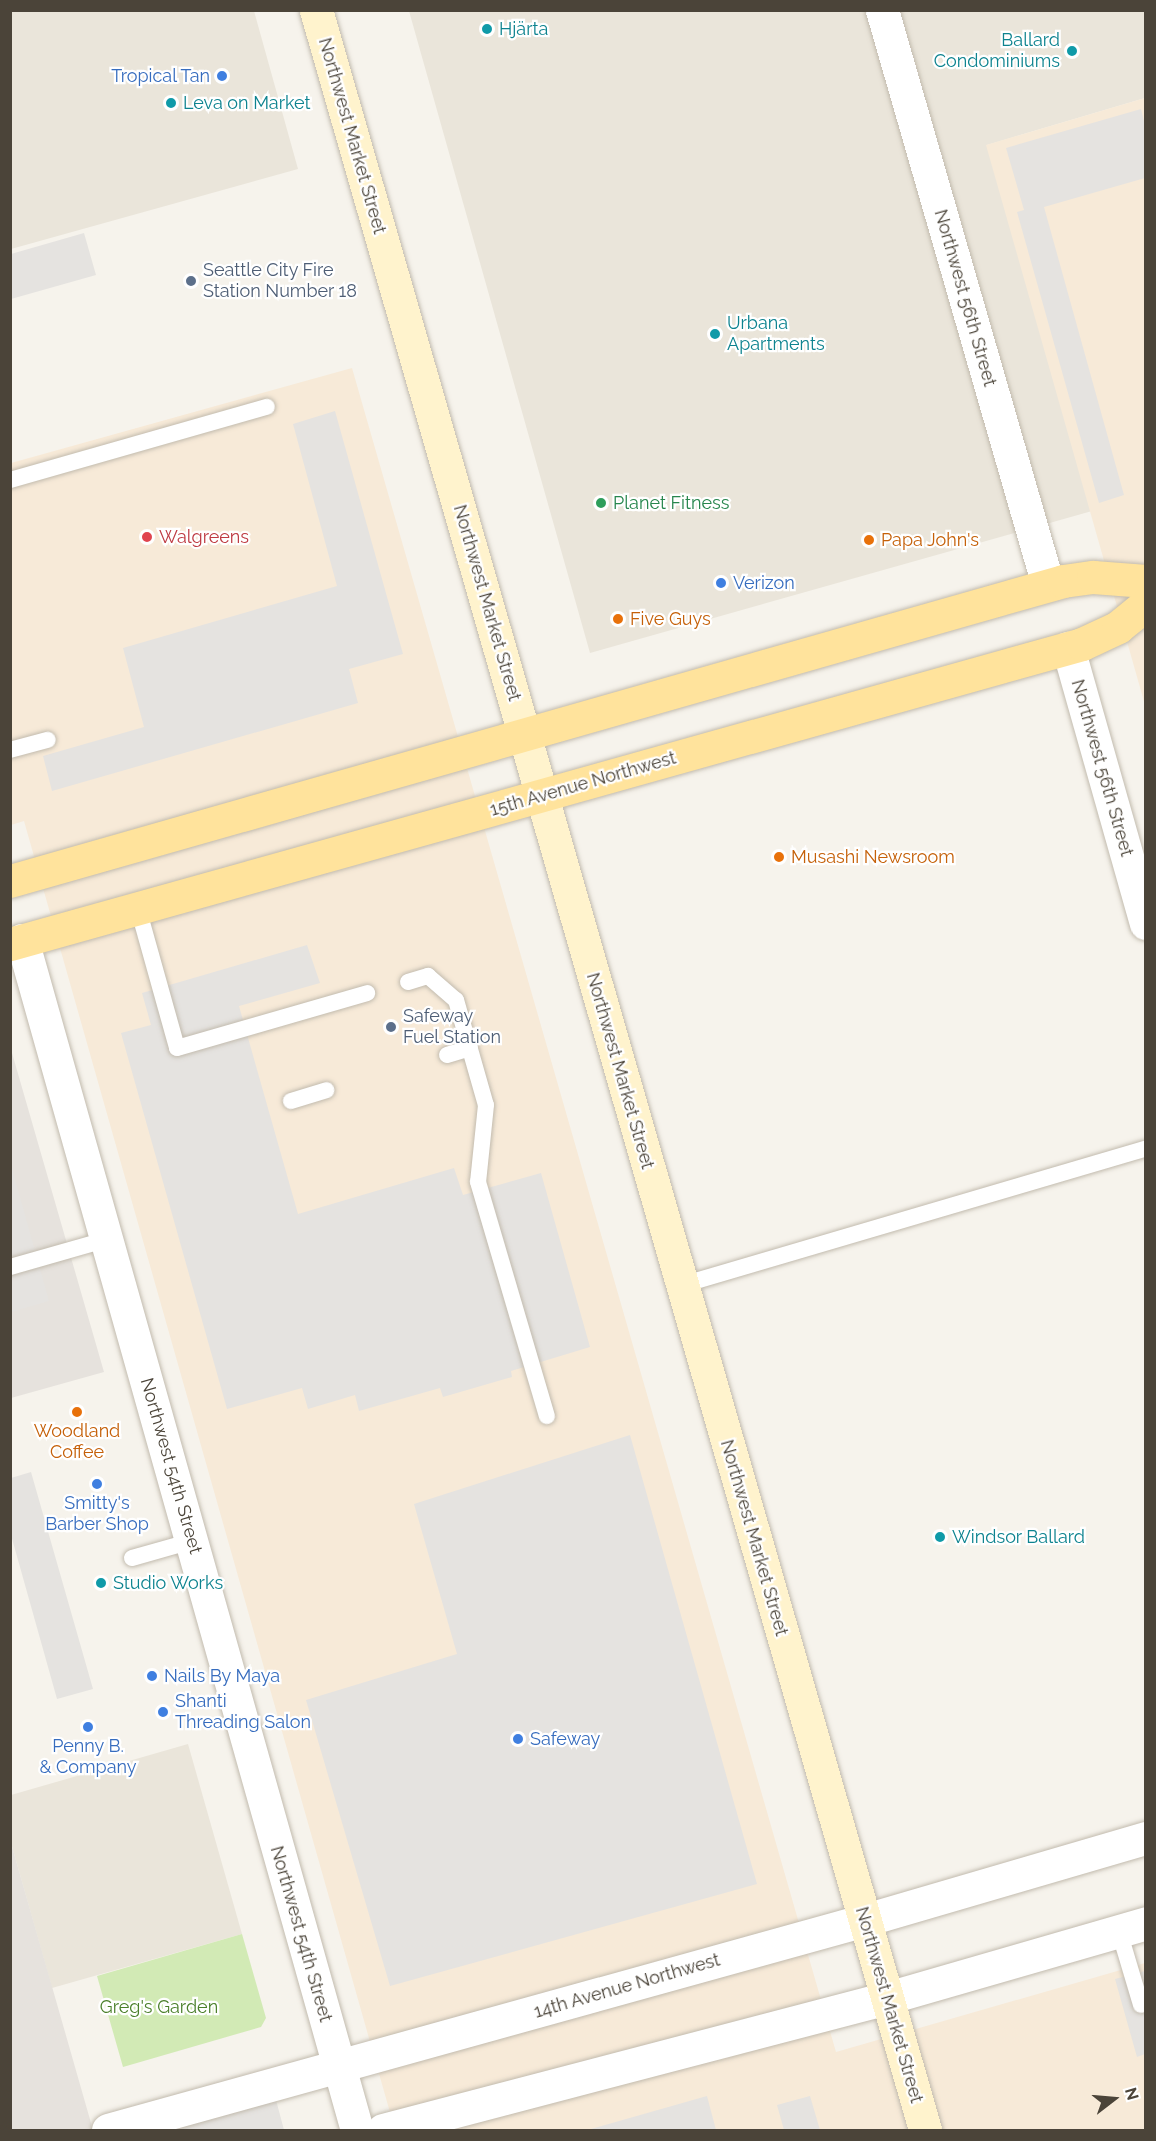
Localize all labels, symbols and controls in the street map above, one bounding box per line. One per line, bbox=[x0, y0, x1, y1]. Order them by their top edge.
place label: Hjärta bbox=[499, 18, 548, 40]
marker: Hjärta bbox=[480, 22, 494, 36]
place label: Ballard Condominiums bbox=[934, 30, 1060, 72]
street label: Northwest Market Street bbox=[314, 35, 390, 237]
marker: Ballard Condominiums bbox=[1065, 44, 1079, 58]
place label: Tropical Tan bbox=[110, 65, 210, 87]
marker: Tropical Tan bbox=[215, 69, 229, 83]
place label: Leva on Market bbox=[183, 92, 311, 114]
marker: Leva on Market bbox=[164, 96, 178, 110]
street label: Northwest 56th Street bbox=[929, 207, 1001, 389]
place label: Seattle City Fire Station Number 18 bbox=[203, 260, 357, 302]
marker: Seattle City Fire Station Number 18 bbox=[184, 274, 198, 288]
place label: Urbana Apartments bbox=[727, 313, 825, 356]
marker: Urbana Apartments bbox=[708, 327, 722, 341]
place label: Planet Fitness bbox=[613, 492, 730, 514]
marker: Planet Fitness bbox=[594, 496, 608, 510]
street label: Northwest Market Street bbox=[449, 502, 525, 704]
place label: Walgreens bbox=[159, 526, 249, 548]
place label: Papa John's bbox=[881, 529, 980, 551]
marker: Walgreens bbox=[140, 530, 154, 544]
marker: Papa John's bbox=[862, 533, 876, 547]
place label: Verizon bbox=[733, 572, 795, 594]
marker: Verizon bbox=[714, 576, 728, 590]
place label: Five Guys bbox=[630, 608, 711, 630]
marker: Five Guys bbox=[611, 612, 625, 626]
street label: Northwest 56th Street bbox=[1066, 677, 1138, 859]
street label: 15th Avenue Northwest bbox=[487, 747, 679, 821]
place label: Musashi Newsroom bbox=[791, 846, 955, 868]
marker: Musashi Newsroom bbox=[772, 850, 786, 864]
street label: Northwest Market Street bbox=[582, 970, 658, 1172]
place label: Safeway Fuel Station bbox=[403, 1006, 501, 1048]
marker: Safeway Fuel Station bbox=[384, 1020, 398, 1034]
street label: Northwest 54th Street bbox=[136, 1376, 206, 1556]
marker: Woodland Coffee bbox=[70, 1405, 84, 1419]
place label: Woodland Coffee bbox=[34, 1421, 120, 1464]
street label: Northwest Market Street bbox=[716, 1437, 792, 1639]
marker: Smitty's Barber Shop bbox=[90, 1477, 104, 1491]
place label: Smitty's Barber Shop bbox=[45, 1493, 149, 1536]
place label: Windsor Ballard bbox=[952, 1526, 1085, 1548]
marker: Windsor Ballard bbox=[933, 1530, 947, 1544]
place label: Studio Works bbox=[113, 1572, 224, 1594]
marker: Studio Works bbox=[94, 1576, 108, 1590]
place label: Nails By Maya bbox=[164, 1665, 280, 1687]
marker: Nails By Maya bbox=[145, 1669, 159, 1683]
place label: Shanti Threading Salon bbox=[175, 1691, 311, 1734]
marker: Shanti Threading Salon bbox=[156, 1705, 170, 1719]
marker: Penny B. & Company bbox=[81, 1720, 95, 1734]
place label: Safeway bbox=[530, 1728, 600, 1750]
marker: Safeway bbox=[511, 1732, 525, 1746]
place label: Penny B. & Company bbox=[39, 1736, 137, 1778]
street label: Northwest 54th Street bbox=[266, 1844, 336, 2024]
street label: Northwest Market Street bbox=[851, 1904, 927, 2106]
street label: 14th Avenue Northwest bbox=[531, 1949, 723, 2023]
park label: Greg's Garden bbox=[100, 1996, 218, 2018]
north arrow bbox=[1084, 2069, 1144, 2129]
text: N bbox=[1121, 2085, 1143, 2102]

